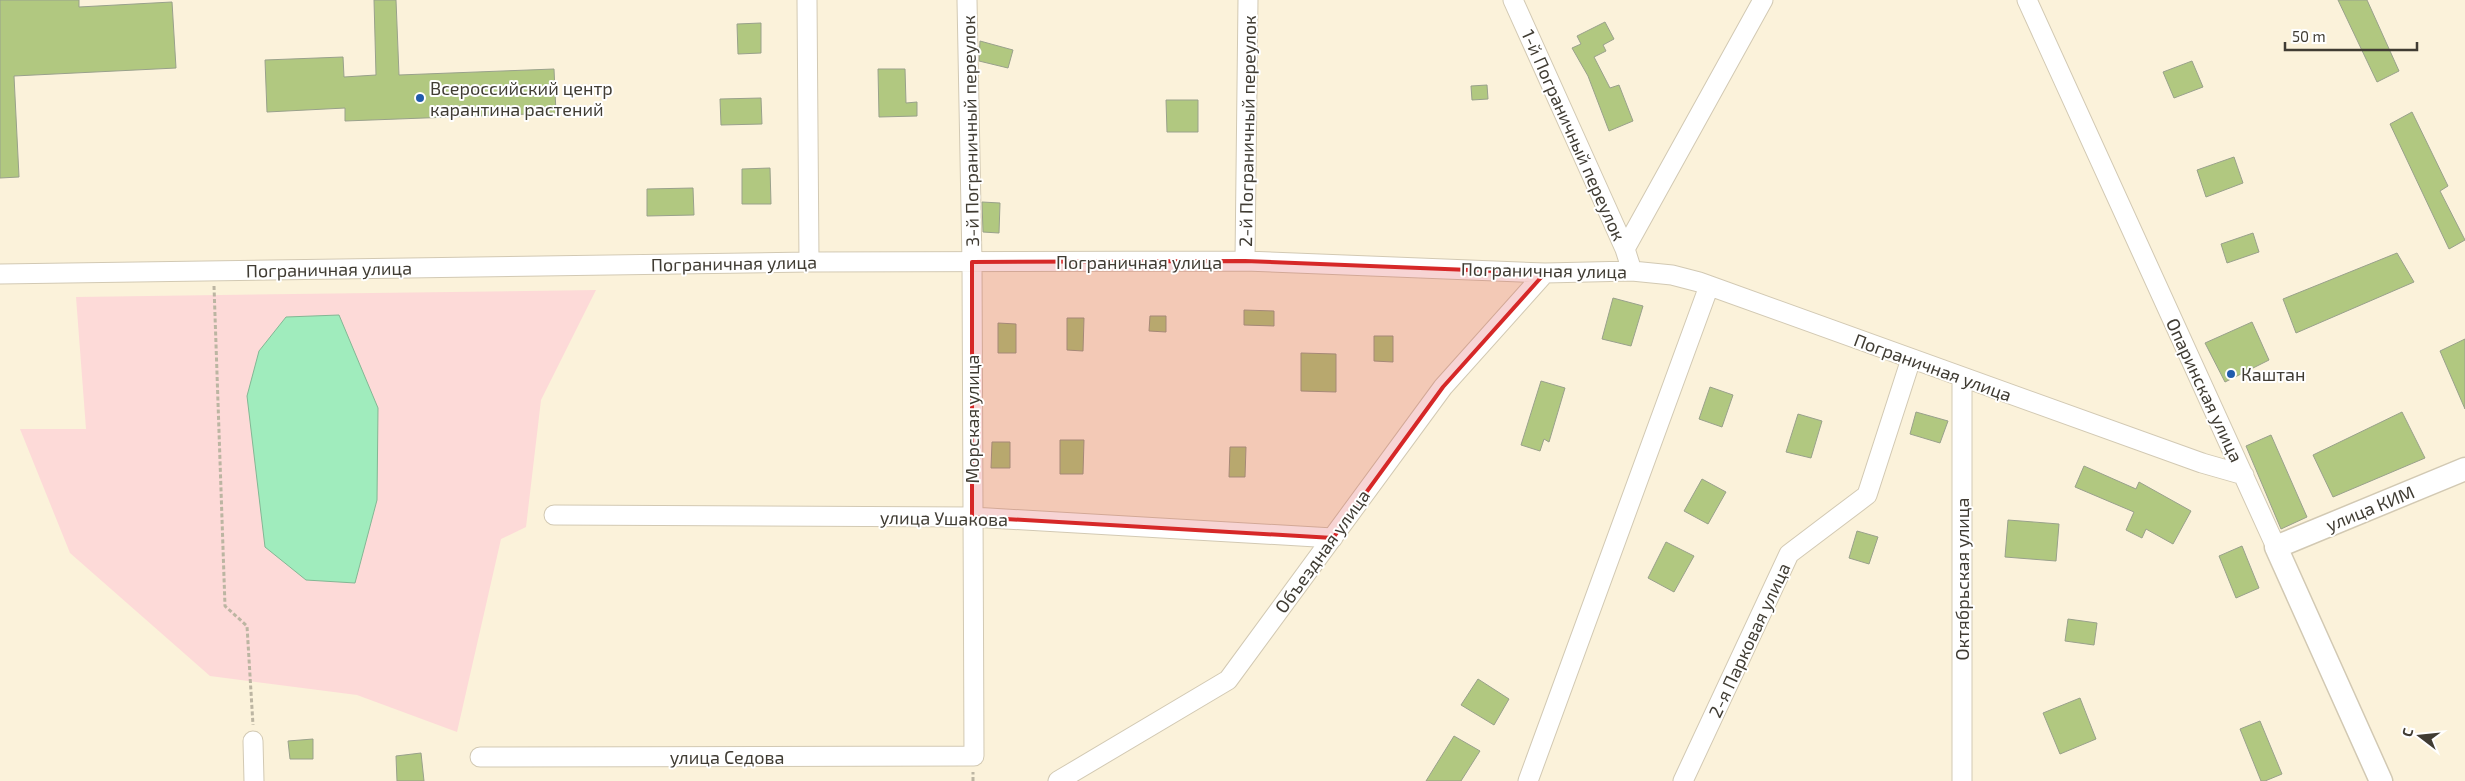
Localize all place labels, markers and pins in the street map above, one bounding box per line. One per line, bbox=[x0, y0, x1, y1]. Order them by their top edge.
place label: Всероссийский центр карантина растений bbox=[430, 77, 613, 120]
marker: Всероссийский центр карантина растений bbox=[414, 92, 426, 104]
place label: Каштан bbox=[2241, 363, 2305, 385]
marker: Каштан bbox=[2225, 368, 2237, 380]

